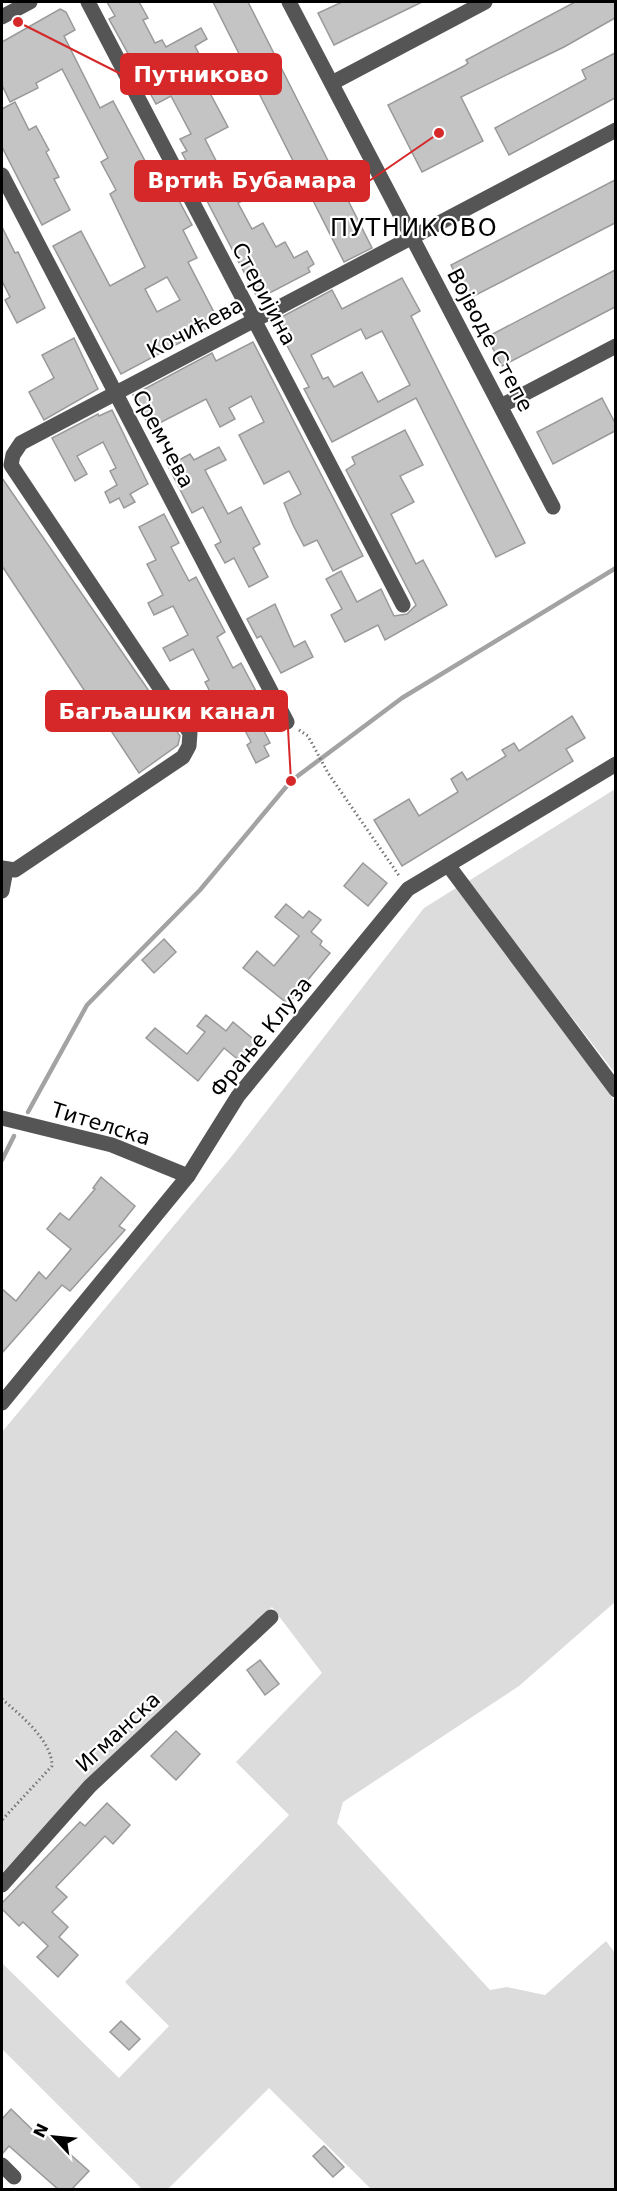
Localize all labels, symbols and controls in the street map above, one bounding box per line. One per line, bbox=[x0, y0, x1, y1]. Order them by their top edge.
callout: Путниково bbox=[121, 54, 281, 94]
text: Путниково bbox=[133, 62, 269, 87]
callout: Вртић Бубамара bbox=[135, 161, 369, 201]
text: Вртић Бубамара bbox=[147, 168, 357, 193]
district label: ПУТНИКОВО bbox=[330, 214, 498, 242]
street label: Стеријина bbox=[227, 239, 301, 349]
street label: Војводе Степе bbox=[442, 264, 538, 416]
street label: Кочићева bbox=[143, 293, 247, 363]
street label: Сремчева bbox=[127, 386, 199, 492]
callout: Багљашки канал bbox=[46, 691, 287, 731]
text: Багљашки канал bbox=[58, 699, 276, 724]
street label: Фрање Клуза bbox=[205, 972, 317, 1102]
street label: Тителска bbox=[48, 1097, 153, 1150]
street label: Игманска bbox=[71, 1687, 165, 1777]
north arrow bbox=[24, 2107, 84, 2167]
text: N bbox=[29, 2120, 52, 2141]

